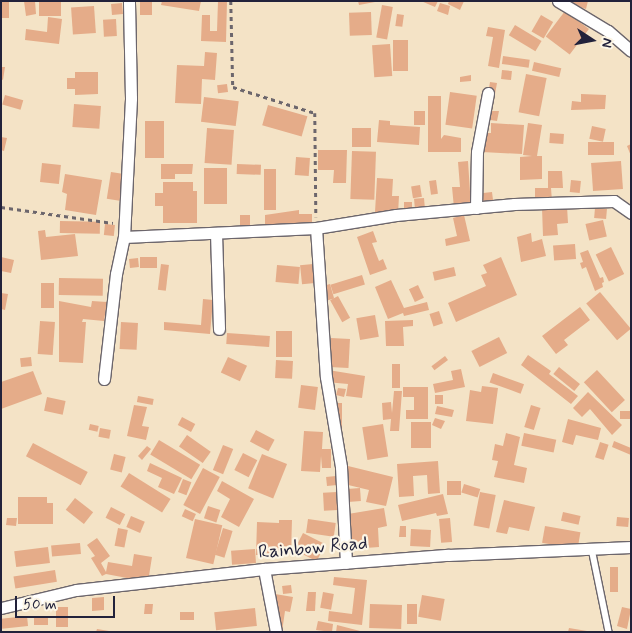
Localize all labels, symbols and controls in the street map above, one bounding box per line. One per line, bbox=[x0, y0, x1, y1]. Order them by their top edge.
north arrow bbox=[567, 15, 617, 65]
text: N bbox=[597, 37, 616, 49]
street label: Rainbow Road bbox=[257, 532, 369, 564]
scale bar bbox=[18, 586, 118, 618]
text: 50 m bbox=[23, 595, 57, 615]

